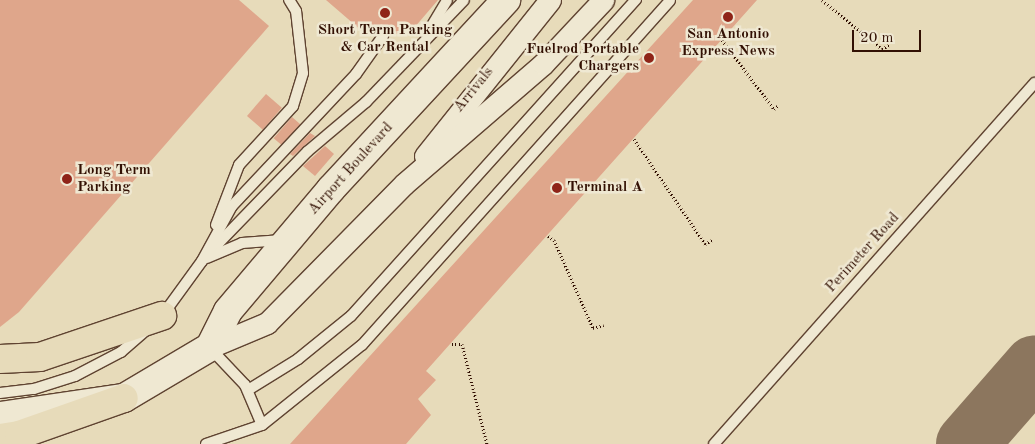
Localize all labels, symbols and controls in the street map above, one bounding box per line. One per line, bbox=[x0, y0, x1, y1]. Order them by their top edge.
marker: Short Term Parking & Car Rental bbox=[379, 7, 391, 19]
marker: San Antonio Express News bbox=[722, 11, 734, 23]
scale bar bbox=[855, 20, 924, 52]
place label: Short Term Parking & Car Rental bbox=[318, 21, 452, 56]
place label: San Antonio Express News bbox=[681, 25, 775, 60]
text: 20 m bbox=[860, 31, 894, 46]
place label: Fuelrod Portable Chargers bbox=[526, 40, 639, 75]
marker: Fuelrod Portable Chargers bbox=[643, 52, 655, 64]
street label: Arrivals bbox=[450, 64, 498, 116]
street label: Airport Boulevard bbox=[305, 119, 397, 219]
place label: Long Term Parking bbox=[77, 161, 151, 196]
marker: Long Term Parking bbox=[61, 173, 73, 185]
place label: Terminal A bbox=[567, 179, 643, 197]
marker: Terminal A bbox=[551, 182, 563, 194]
street label: Perimeter Road bbox=[822, 209, 904, 297]

